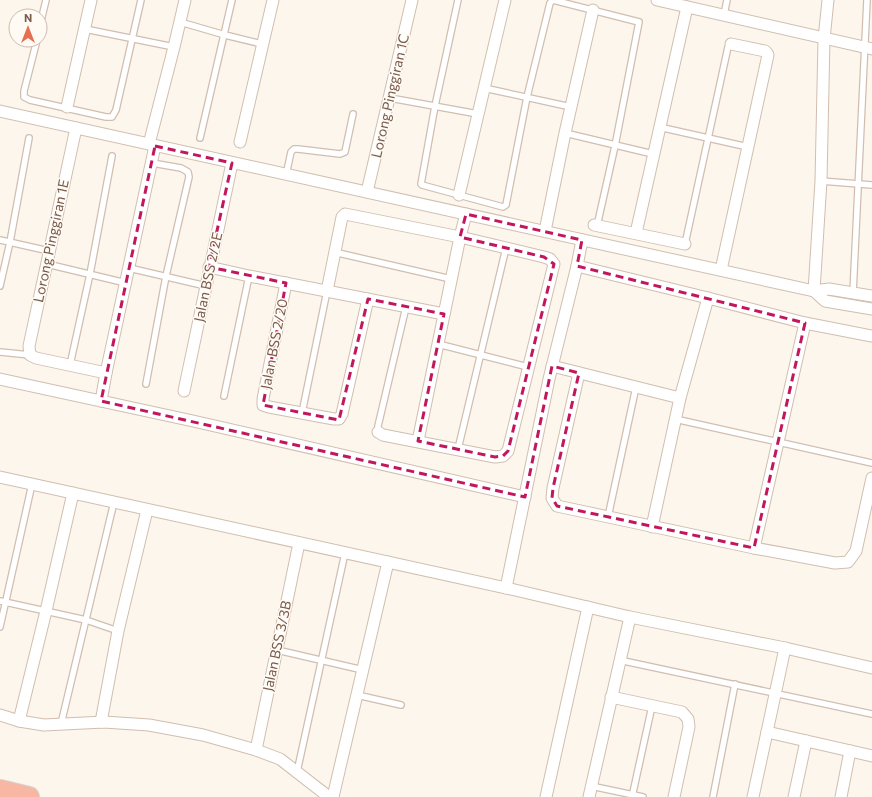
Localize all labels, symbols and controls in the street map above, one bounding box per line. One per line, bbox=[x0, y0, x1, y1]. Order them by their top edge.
north arrow bbox=[8, 8, 48, 48]
text: N bbox=[24, 11, 32, 24]
street label: Lorong Pinggiran 1C bbox=[367, 32, 412, 159]
street label: Lorong Pinggiran 1E bbox=[29, 178, 72, 304]
street label: Jalan BSS 2/2E bbox=[190, 231, 225, 323]
street label: Jalan BSS 2/20 bbox=[256, 297, 291, 391]
street label: Jalan BSS 3/3B bbox=[259, 599, 294, 693]

